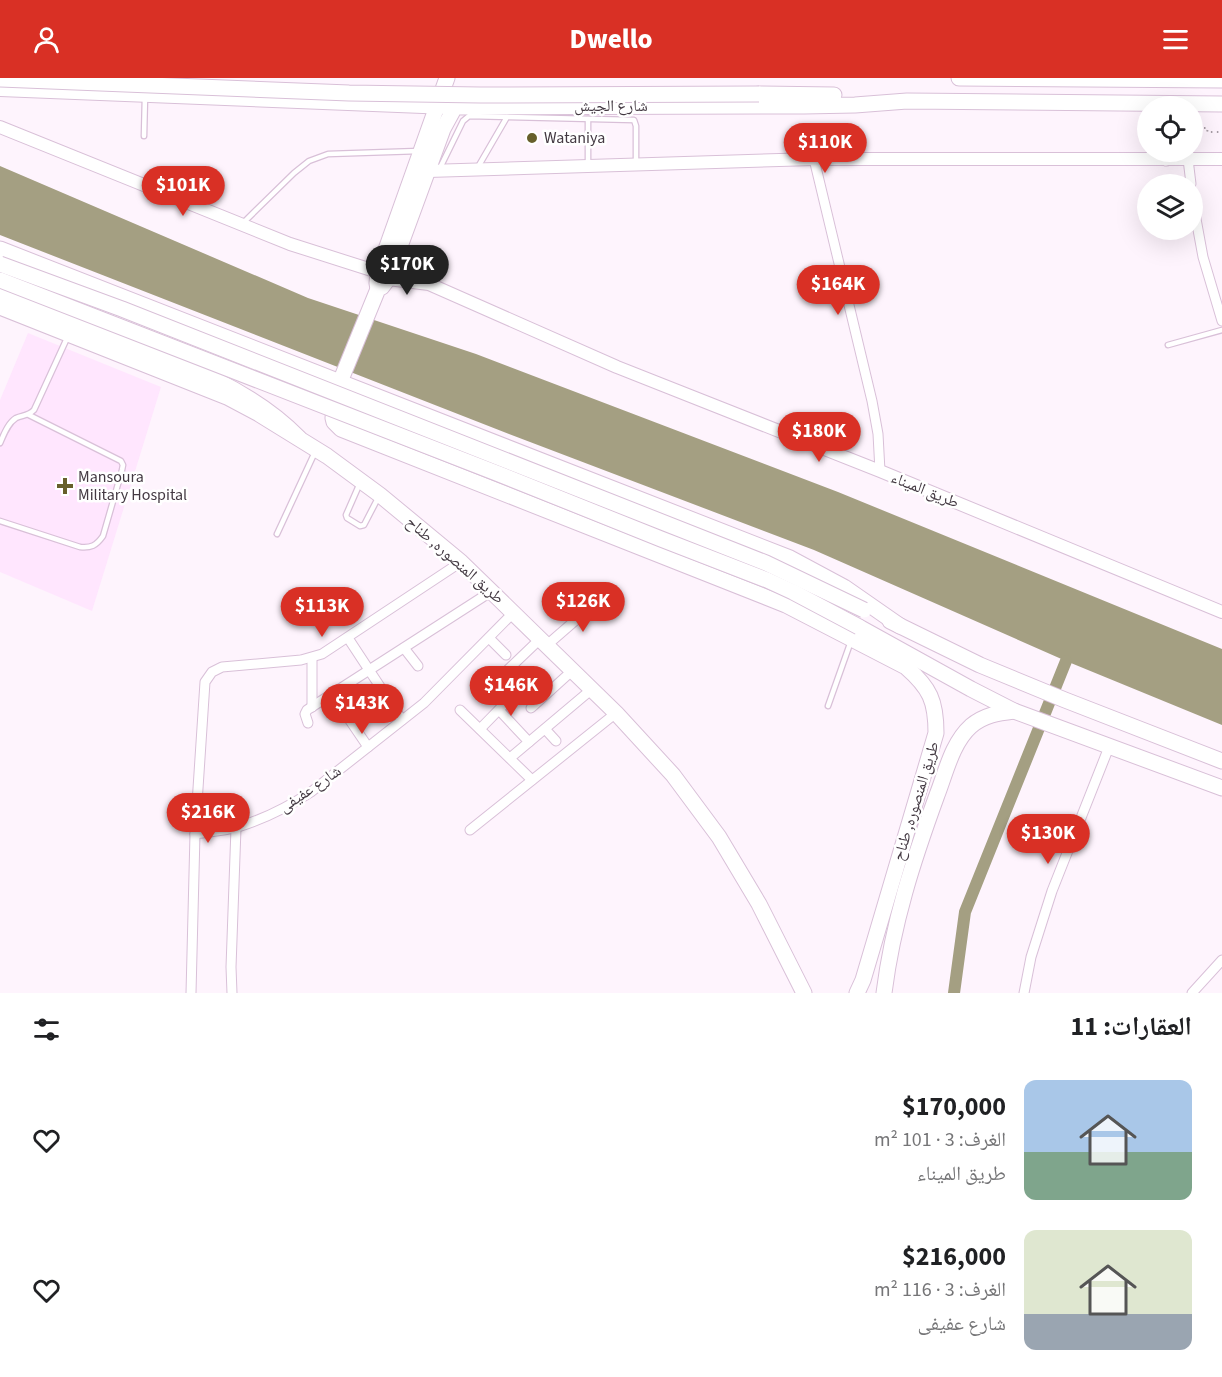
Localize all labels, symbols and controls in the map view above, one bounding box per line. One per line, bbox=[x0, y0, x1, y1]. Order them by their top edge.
text: Dwello bbox=[569, 20, 653, 59]
icon: person bbox=[30, 23, 63, 56]
icon: menu bbox=[1159, 23, 1192, 56]
street label: شارع الجيش bbox=[574, 95, 648, 117]
map controls bbox=[1137, 96, 1203, 240]
button: locate bbox=[1137, 96, 1203, 162]
pin: $110K bbox=[783, 123, 867, 174]
place label: Wataniya bbox=[544, 127, 605, 149]
text: $110K bbox=[798, 128, 852, 156]
marker: Wataniya bbox=[525, 131, 539, 145]
pin: $101K bbox=[141, 166, 225, 217]
text: $101K bbox=[156, 171, 210, 199]
button: layers bbox=[1137, 174, 1203, 240]
pin: $170K bbox=[365, 245, 449, 296]
text: $170K bbox=[380, 250, 434, 278]
pin: $164K bbox=[796, 265, 880, 316]
text: $164K bbox=[811, 270, 865, 298]
pin: $180K bbox=[777, 412, 861, 463]
text: $180K bbox=[792, 417, 846, 445]
place label: Mansoura Military Hospital bbox=[78, 466, 187, 506]
street label: طريق الميناء bbox=[888, 466, 962, 514]
marker: Mansoura Military Hospital bbox=[56, 477, 74, 495]
street label: طريق المنصوره, طناح bbox=[401, 511, 509, 609]
pin: $126K bbox=[541, 582, 625, 633]
pin: $113K bbox=[280, 587, 364, 638]
text: $126K bbox=[556, 587, 610, 615]
text: $113K bbox=[295, 592, 349, 620]
pin: $146K bbox=[469, 666, 553, 717]
text: $146K bbox=[484, 671, 538, 699]
pin: $143K bbox=[320, 684, 404, 735]
text: $143K bbox=[335, 689, 389, 717]
street label: طريق المنصوره, طناح bbox=[887, 739, 945, 863]
street label: شارع عفيفى bbox=[274, 760, 346, 818]
pin: $216K bbox=[166, 793, 250, 844]
text: $216K bbox=[181, 798, 235, 826]
pin: $130K bbox=[1006, 814, 1090, 865]
text: $130K bbox=[1021, 819, 1075, 847]
text: العقارات: 11 bbox=[1071, 1008, 1192, 1045]
icon: filters bbox=[30, 1013, 63, 1046]
text: $170,000 bbox=[902, 1088, 1006, 1125]
icon: home bbox=[1072, 1104, 1144, 1176]
icon: heart bbox=[30, 1124, 63, 1157]
text: الغرف: 3 · 101 m² bbox=[874, 1126, 1006, 1154]
text: طريق الميناء bbox=[917, 1160, 1006, 1188]
text: $216,000 bbox=[902, 1238, 1006, 1275]
icon: home bbox=[1072, 1254, 1144, 1326]
icon: heart bbox=[30, 1274, 63, 1307]
text: الغرف: 3 · 116 m² bbox=[874, 1276, 1006, 1304]
text: شارع عفيفى bbox=[917, 1310, 1006, 1338]

